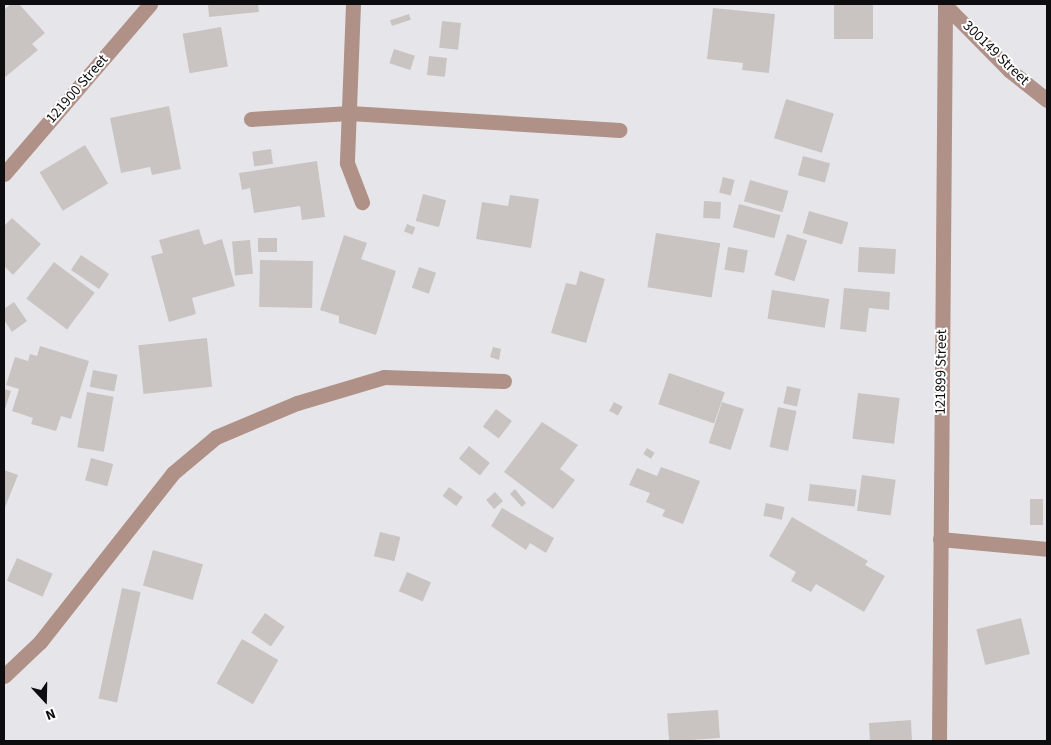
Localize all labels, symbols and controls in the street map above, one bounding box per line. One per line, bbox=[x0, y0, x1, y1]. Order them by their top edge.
street label: 300149 Street bbox=[959, 17, 1033, 89]
street label: 121900 Street bbox=[42, 51, 112, 127]
street label: 121899 Street bbox=[931, 329, 951, 415]
north arrow bbox=[20, 675, 70, 725]
text: N bbox=[42, 703, 58, 725]

